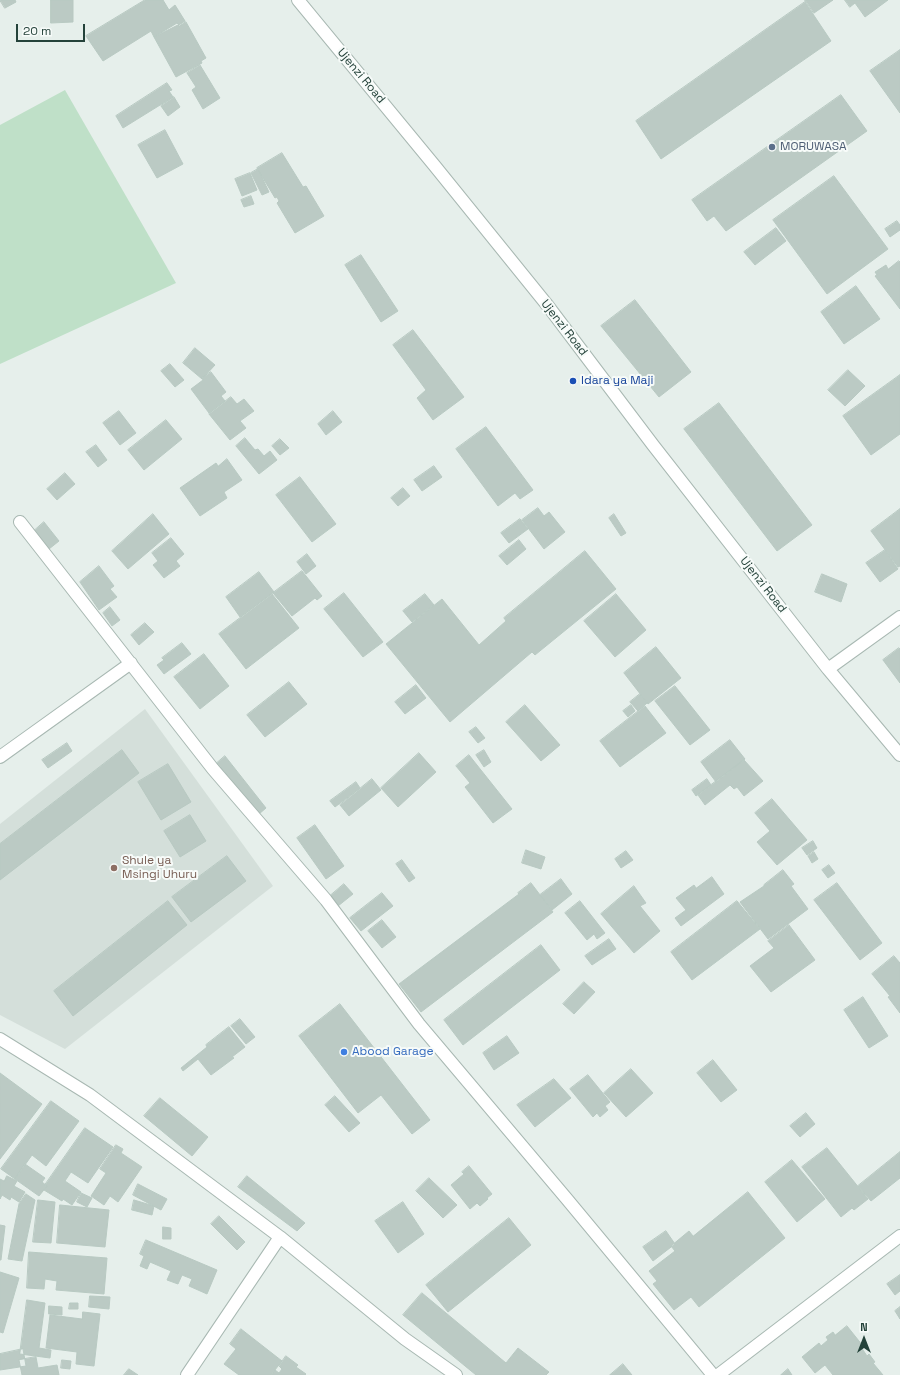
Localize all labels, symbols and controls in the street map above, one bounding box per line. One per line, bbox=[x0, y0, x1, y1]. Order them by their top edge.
scale bar bbox=[18, 16, 87, 42]
text: 20 m bbox=[23, 23, 51, 39]
street label: Ujenzi Road bbox=[334, 46, 388, 106]
place label: MORUWASA bbox=[780, 140, 847, 154]
marker: MORUWASA bbox=[767, 142, 777, 152]
street label: Ujenzi Road bbox=[538, 297, 590, 359]
place label: Idara ya Maji bbox=[581, 374, 653, 388]
marker: Idara ya Maji bbox=[568, 376, 578, 386]
street label: Ujenzi Road bbox=[737, 554, 789, 616]
place label: Shule ya Msingi Uhuru bbox=[122, 854, 197, 882]
marker: Shule ya Msingi Uhuru bbox=[109, 863, 119, 873]
place label: Abood Garage bbox=[352, 1045, 434, 1059]
marker: Abood Garage bbox=[339, 1047, 349, 1057]
north arrow bbox=[844, 1319, 884, 1359]
text: N bbox=[860, 1320, 868, 1334]

